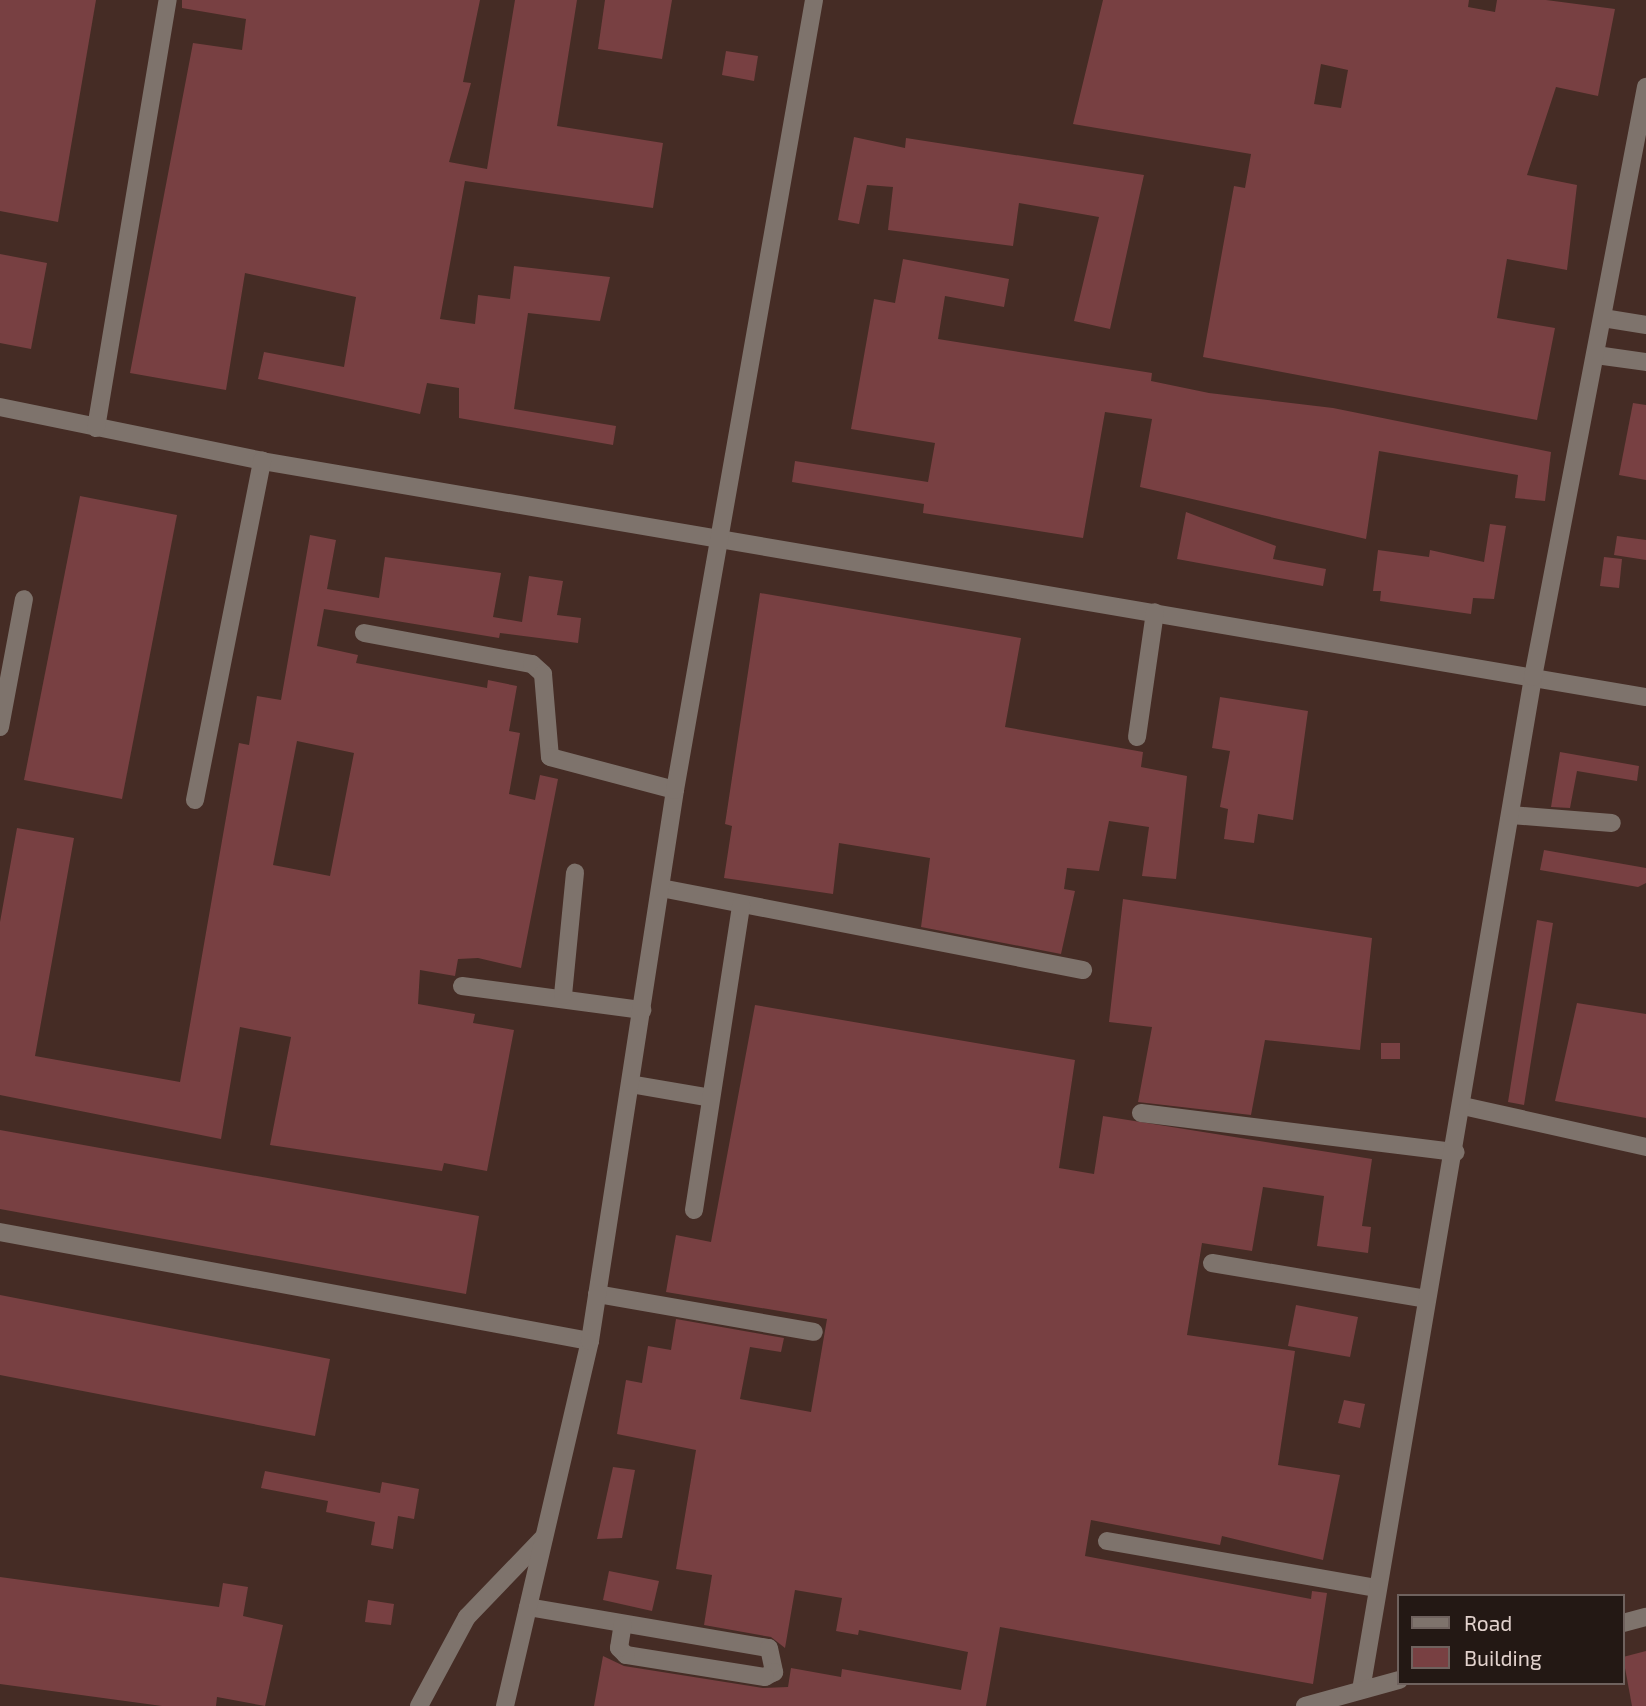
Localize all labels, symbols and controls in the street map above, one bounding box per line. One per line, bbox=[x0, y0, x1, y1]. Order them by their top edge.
legend bbox=[1398, 1594, 1625, 1685]
text: Road bbox=[1464, 1610, 1512, 1635]
text: Building bbox=[1464, 1645, 1542, 1670]

